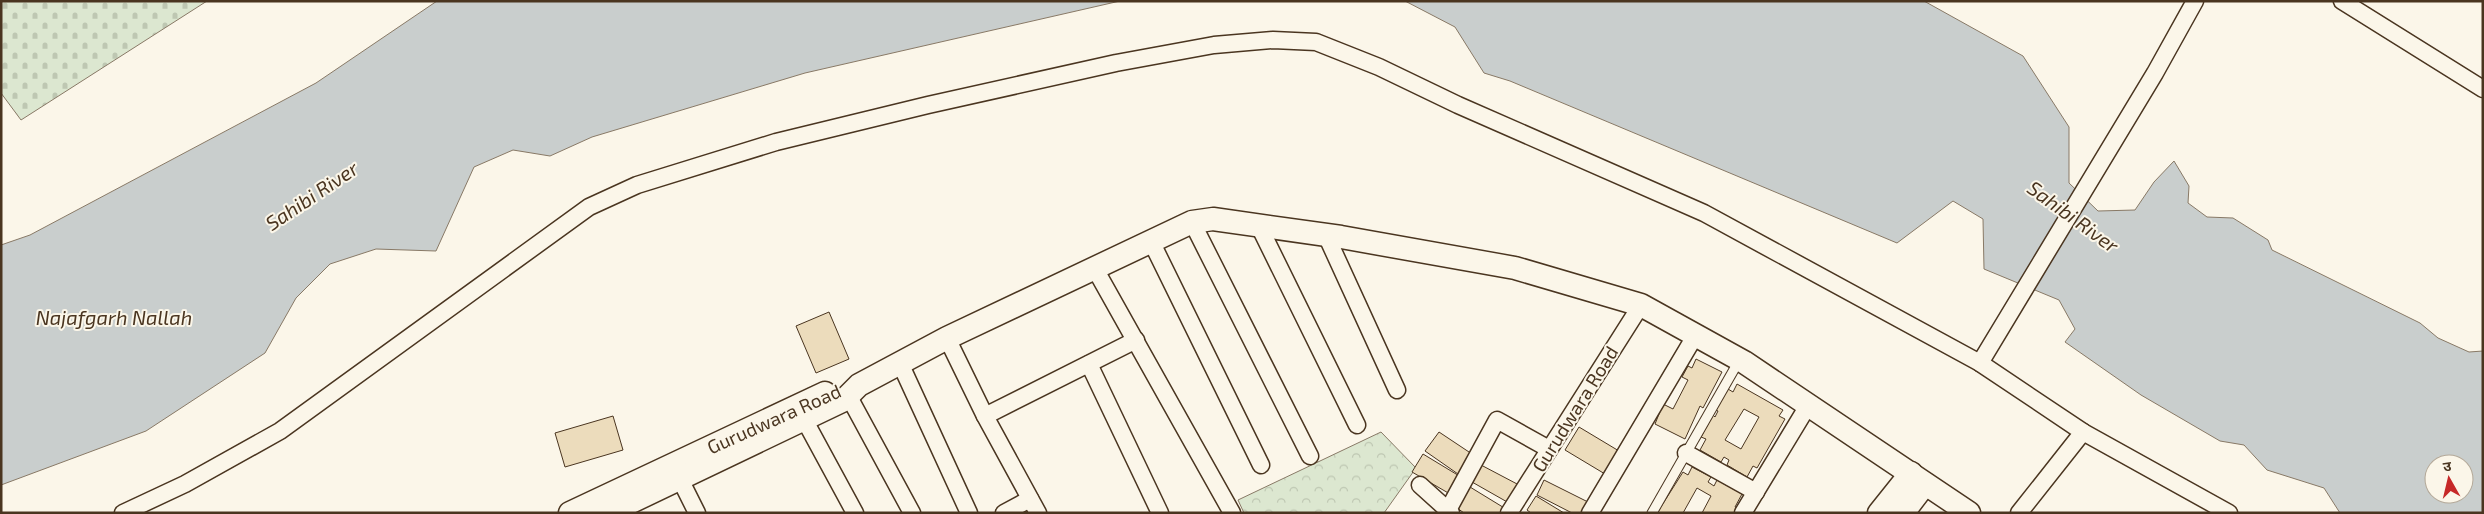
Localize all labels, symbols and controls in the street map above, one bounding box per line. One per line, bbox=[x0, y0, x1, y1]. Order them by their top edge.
water label: Sahibi River bbox=[261, 155, 363, 235]
water label: Sahibi River bbox=[2023, 175, 2125, 258]
water label: Najafgarh Nallah bbox=[36, 305, 192, 329]
street label: Gurudwara Road bbox=[1527, 342, 1623, 476]
street label: Gurudwara Road bbox=[703, 379, 844, 458]
north arrow bbox=[2424, 454, 2474, 504]
text: उ bbox=[2442, 457, 2453, 475]

